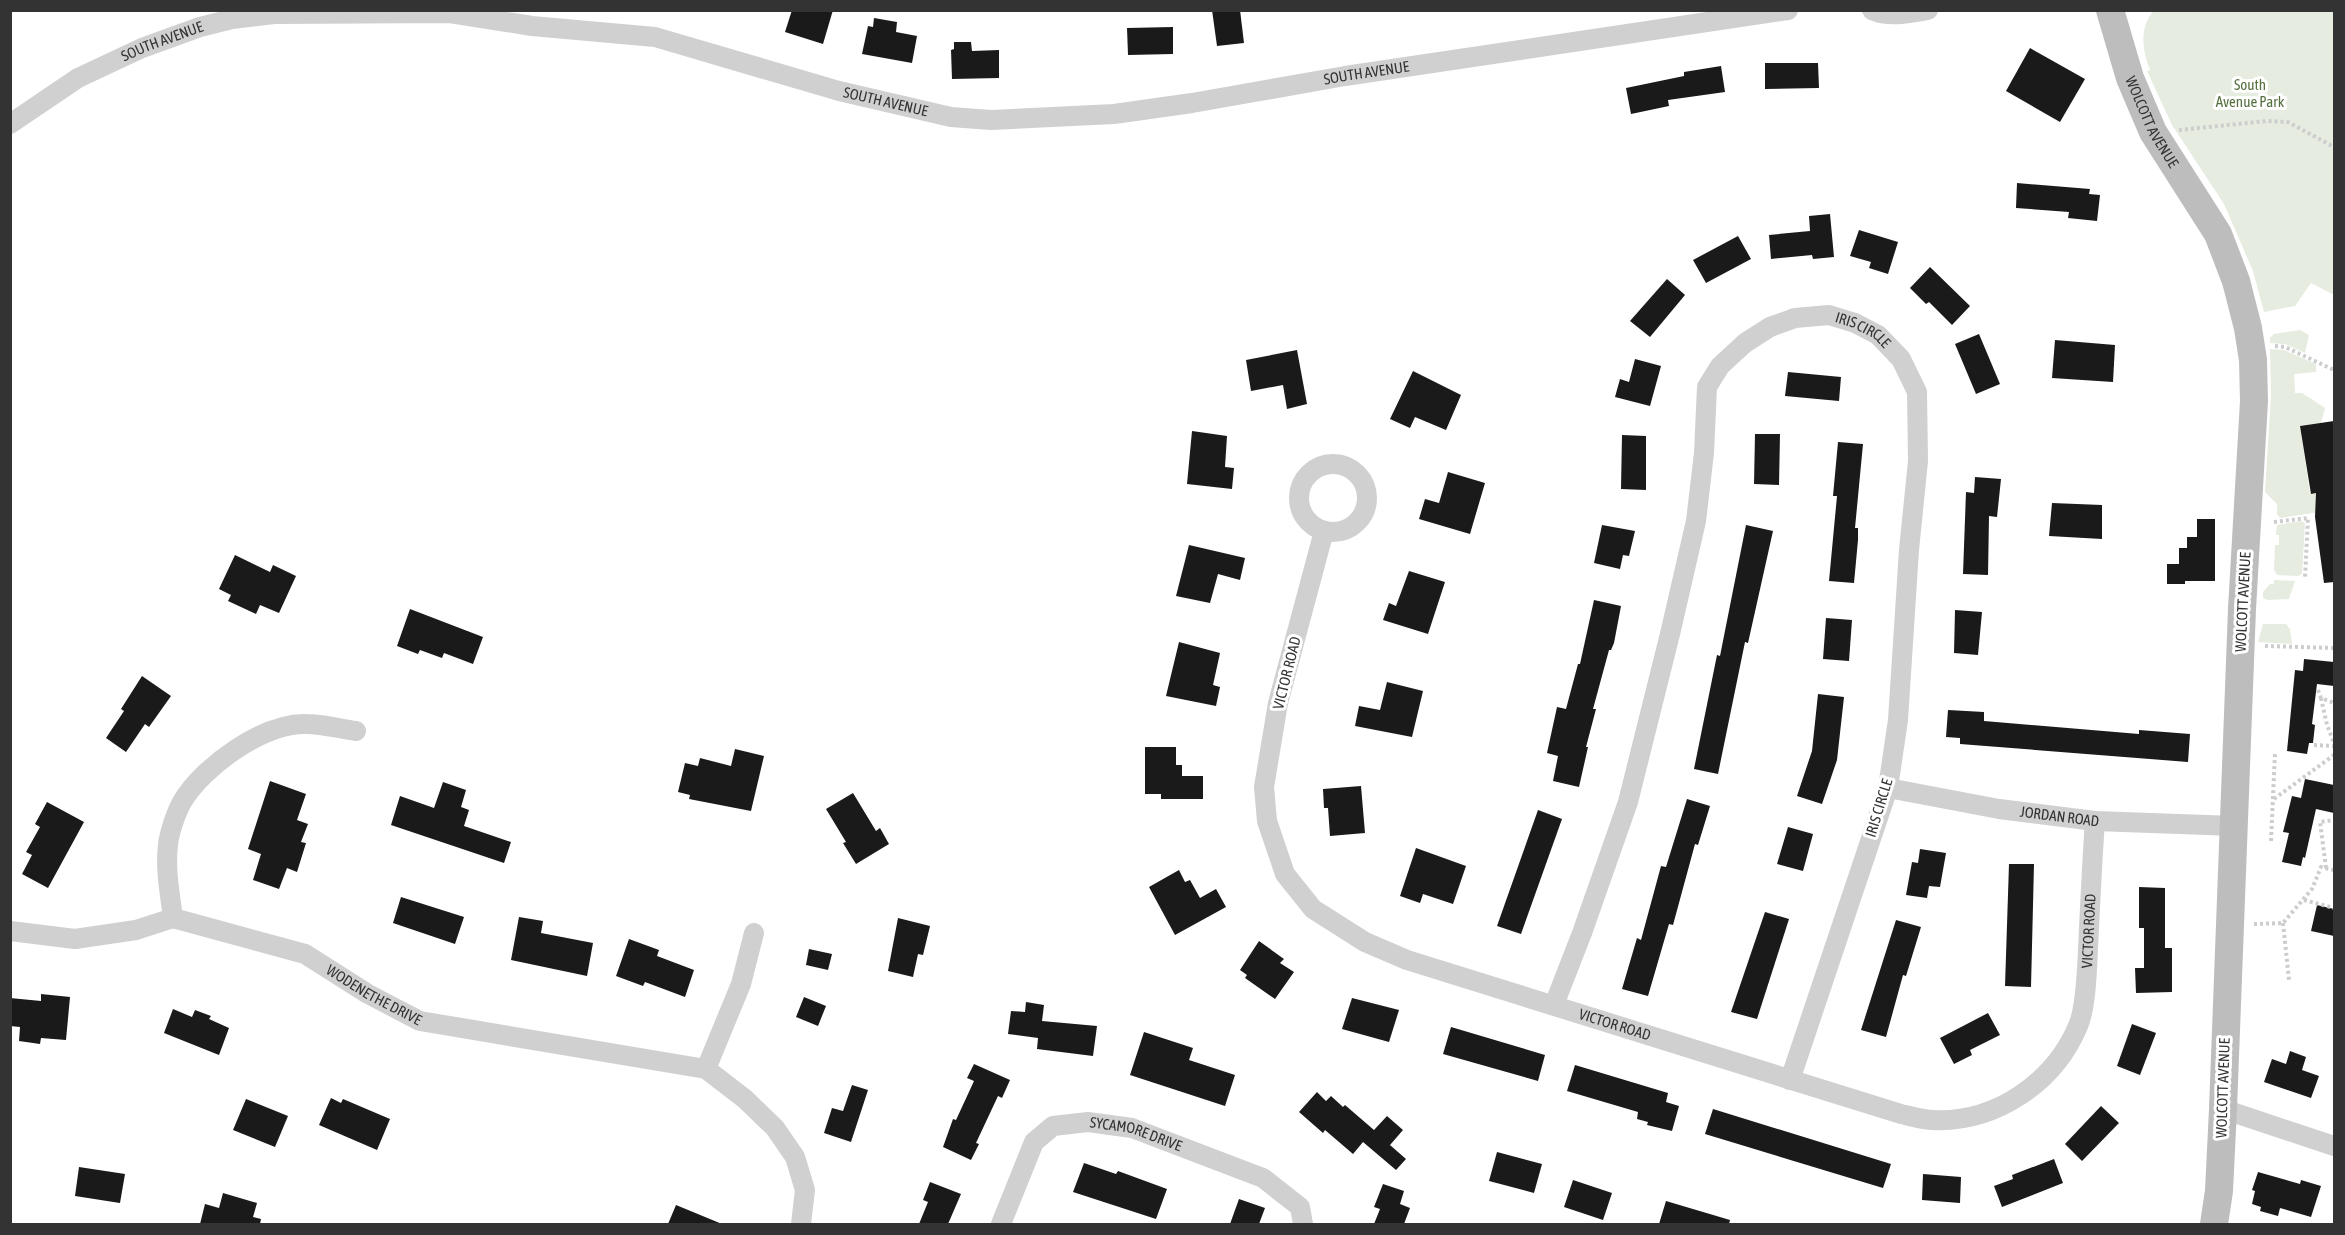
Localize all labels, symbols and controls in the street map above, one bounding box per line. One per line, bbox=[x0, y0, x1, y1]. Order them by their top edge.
street label: SOUTH AVENUE bbox=[118, 17, 206, 65]
street label: SOUTH AVENUE bbox=[1322, 57, 1411, 88]
street label: WOLCOTT AVENUE bbox=[2122, 74, 2183, 171]
park label: South Avenue Park bbox=[2216, 76, 2285, 110]
street label: SOUTH AVENUE bbox=[842, 83, 930, 120]
street label: IRIS CIRCLE bbox=[1833, 308, 1895, 351]
street label: WOLCOTT AVENUE bbox=[2231, 551, 2254, 652]
street label: VICTOR ROAD bbox=[1269, 635, 1304, 711]
street label: IRIS CIRCLE bbox=[1862, 776, 1896, 839]
street label: JORDAN ROAD bbox=[2019, 803, 2100, 829]
street label: VICTOR ROAD bbox=[2078, 893, 2099, 969]
street label: WODENETHE DRIVE bbox=[323, 961, 425, 1029]
street label: VICTOR ROAD bbox=[1577, 1005, 1653, 1043]
street label: WOLCOTT AVENUE bbox=[2212, 1037, 2233, 1138]
street label: SYCAMORE DRIVE bbox=[1089, 1113, 1185, 1154]

